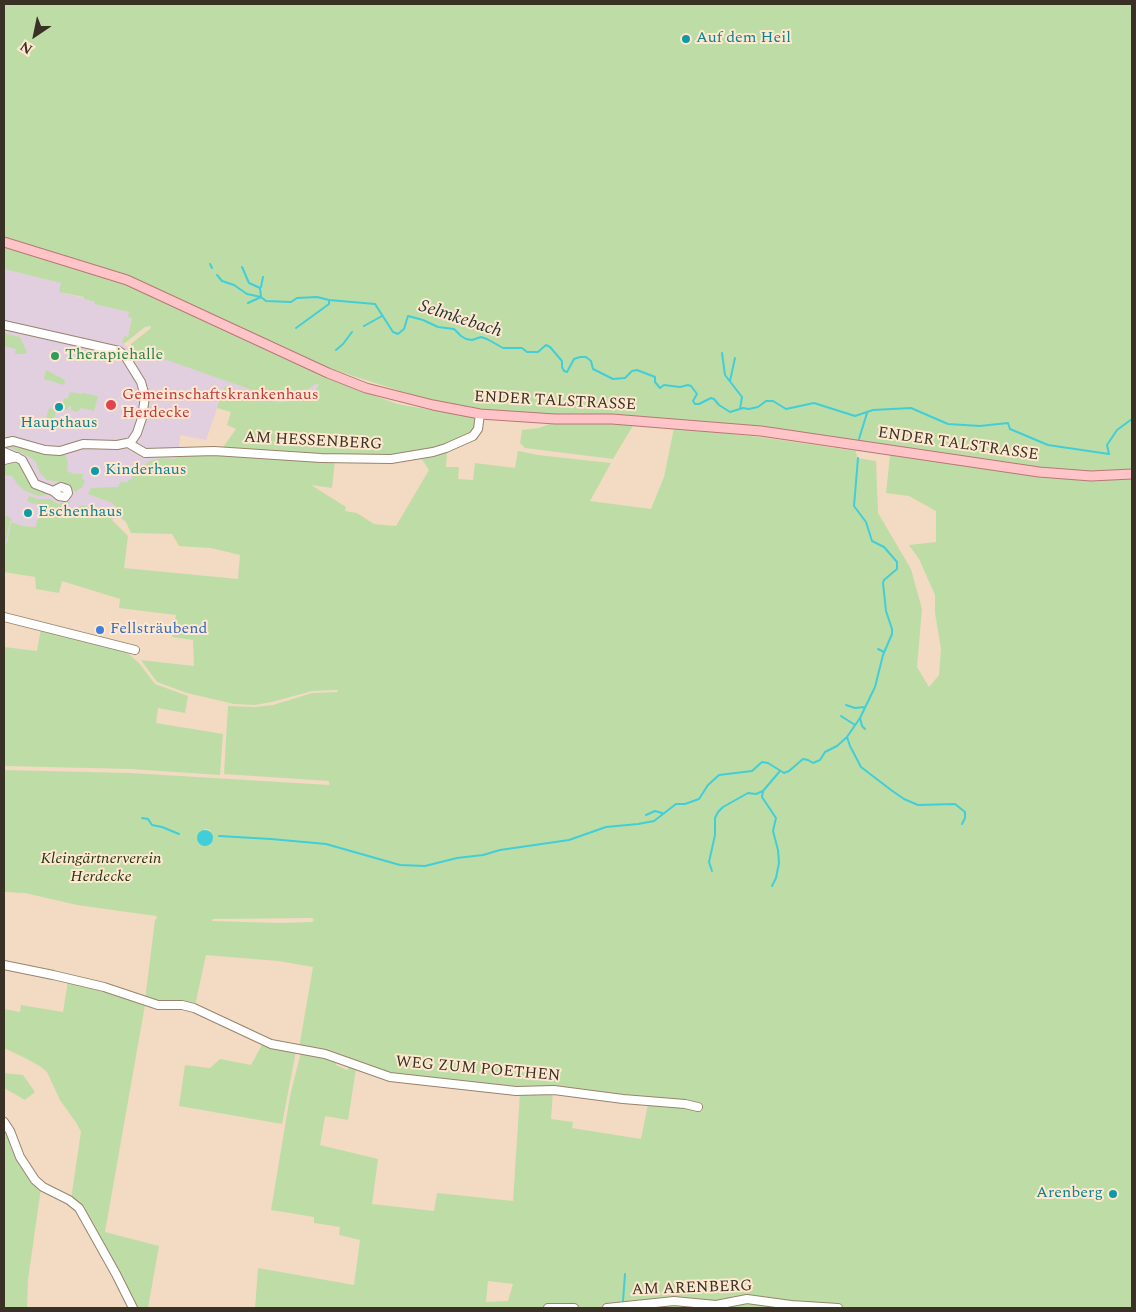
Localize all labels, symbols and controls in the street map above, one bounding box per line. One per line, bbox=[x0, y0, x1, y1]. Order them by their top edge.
north arrow bbox=[10, 10, 60, 60]
place label: Auf dem Heil bbox=[696, 29, 791, 49]
marker: Auf dem Heil bbox=[680, 33, 692, 45]
text: N bbox=[16, 36, 37, 60]
water label: Selmkebach bbox=[416, 296, 504, 344]
place label: Therapiehalle bbox=[65, 346, 163, 366]
marker: Therapiehalle bbox=[49, 350, 61, 362]
place label: Gemeinschaftskrankenhaus Herdecke bbox=[122, 386, 319, 424]
street label: ENDER TALSTRASSE bbox=[474, 388, 636, 416]
marker: Gemeinschaftskrankenhaus Herdecke bbox=[104, 398, 118, 412]
marker: Haupthaus bbox=[53, 401, 65, 413]
place label: Haupthaus bbox=[20, 414, 98, 434]
street label: ENDER TALSTRASSE bbox=[876, 424, 1040, 466]
street label: AM HESSENBERG bbox=[243, 429, 383, 455]
place label: Kinderhaus bbox=[105, 461, 187, 481]
marker: Kinderhaus bbox=[89, 465, 101, 477]
place label: Eschenhaus bbox=[38, 503, 122, 523]
marker: Eschenhaus bbox=[22, 507, 34, 519]
place label: Fellsträubend bbox=[110, 620, 207, 640]
marker: Fellsträubend bbox=[94, 624, 106, 636]
park label: Kleingärtnerverein Herdecke bbox=[41, 850, 161, 888]
street label: WEG ZUM POETHEN bbox=[395, 1053, 561, 1087]
place label: Arenberg bbox=[1036, 1184, 1103, 1204]
marker: Arenberg bbox=[1107, 1188, 1119, 1200]
street label: AM ARENBERG bbox=[631, 1277, 753, 1301]

